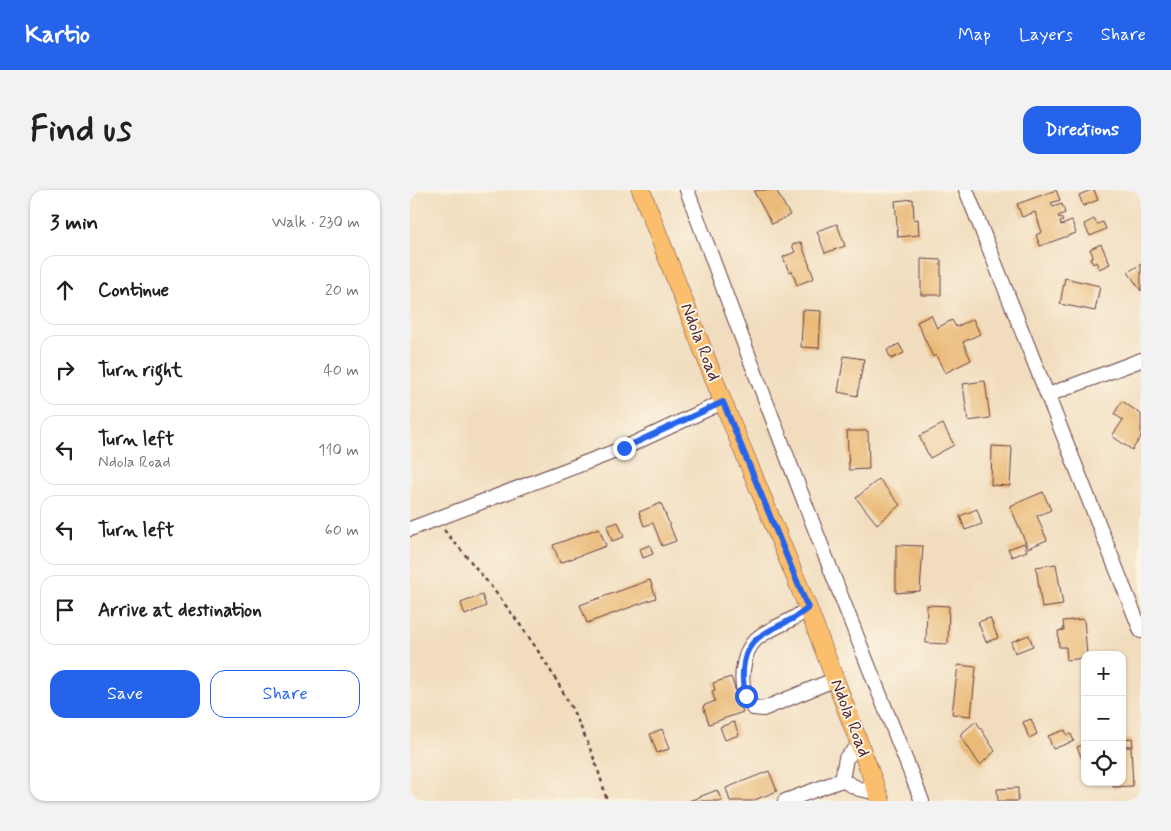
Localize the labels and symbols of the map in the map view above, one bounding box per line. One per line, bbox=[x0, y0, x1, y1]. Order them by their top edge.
street label: Ndola Road bbox=[674, 300, 726, 384]
route end bbox=[613, 437, 636, 460]
street label: Ndola Road bbox=[824, 676, 876, 760]
route start bbox=[735, 685, 758, 708]

